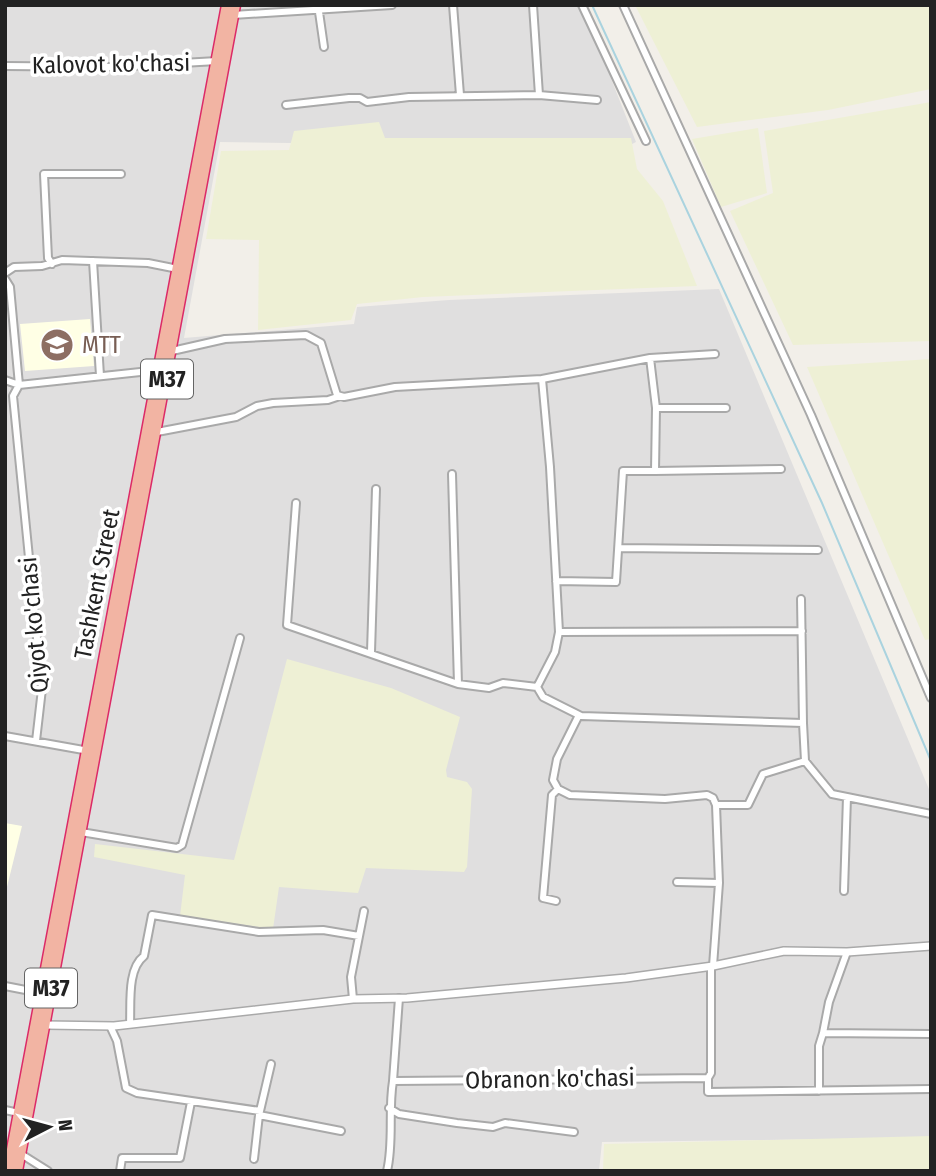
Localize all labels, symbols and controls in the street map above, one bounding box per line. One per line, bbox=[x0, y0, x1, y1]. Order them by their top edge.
street label: Kalovot ko'chasi bbox=[32, 49, 190, 79]
school or university icon: MTT bbox=[38, 326, 76, 364]
place label: MTT bbox=[82, 331, 121, 359]
road number: M37 bbox=[141, 360, 193, 398]
street label: Tashkent Street bbox=[69, 506, 125, 661]
street label: Qiyot ko'chasi bbox=[14, 556, 54, 694]
road number: M37 bbox=[25, 968, 77, 1007]
street label: Obranon ko'chasi bbox=[465, 1064, 635, 1094]
north arrow bbox=[14, 1092, 84, 1162]
text: N bbox=[53, 1118, 77, 1132]

